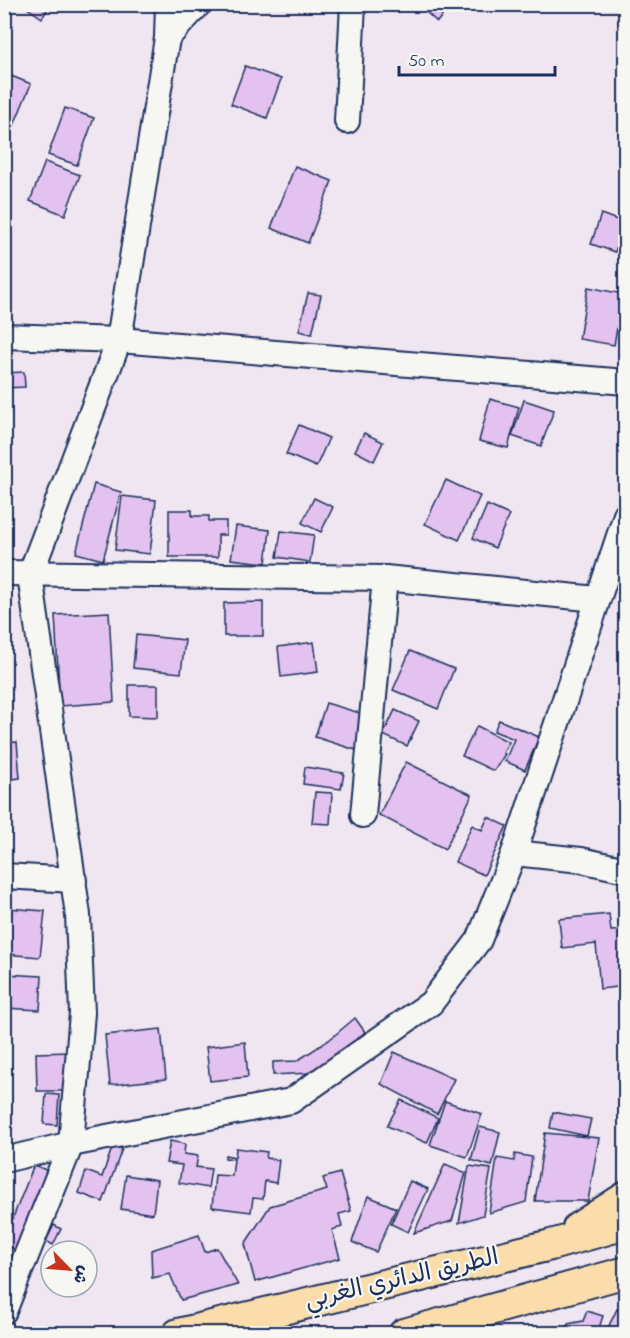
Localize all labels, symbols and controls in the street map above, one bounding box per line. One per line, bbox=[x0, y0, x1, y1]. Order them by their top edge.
scale bar bbox=[399, 39, 555, 77]
text: 50 m bbox=[408, 49, 445, 75]
north arrow bbox=[39, 1239, 99, 1299]
street label: الطريق الدائري الغربي bbox=[302, 1241, 503, 1320]
text: ش bbox=[66, 1261, 95, 1288]

